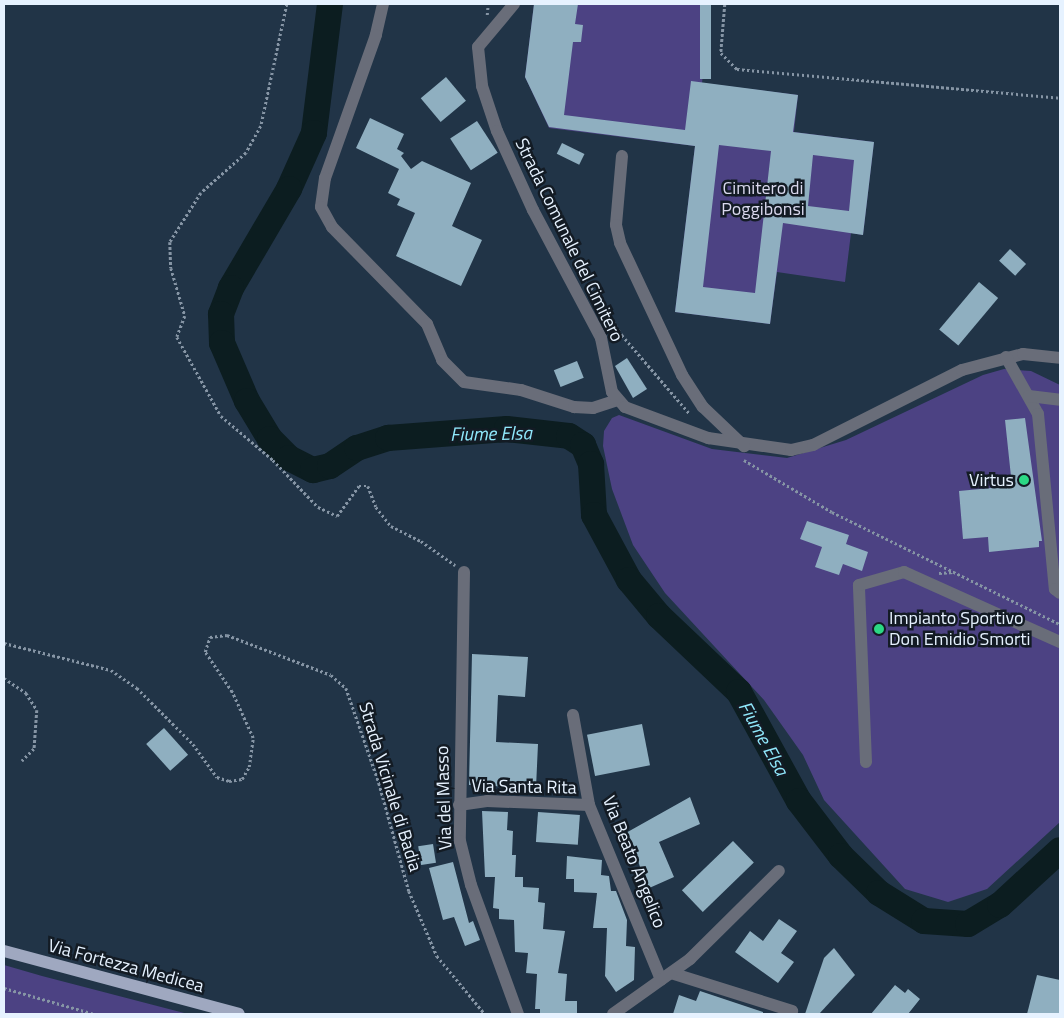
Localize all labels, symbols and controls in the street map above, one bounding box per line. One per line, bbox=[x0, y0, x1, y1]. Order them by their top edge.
street label: Strada Comunale del Cimitero bbox=[510, 135, 628, 345]
park label: Cimitero di Poggibonsi bbox=[721, 178, 805, 220]
water label: Fiume Elsa bbox=[450, 421, 532, 445]
place label: Virtus bbox=[969, 469, 1014, 491]
marker: Virtus bbox=[1018, 474, 1030, 486]
place label: Impianto Sportivo Don Emidio Smorti bbox=[889, 608, 1030, 650]
marker: Impianto Sportivo Don Emidio Smorti bbox=[873, 623, 885, 635]
water label: Fiume Elsa bbox=[734, 697, 794, 779]
street label: Strada Vicinale di Badia bbox=[354, 700, 426, 874]
street label: Via del Masso bbox=[431, 745, 457, 851]
street label: Via Santa Rita bbox=[471, 775, 577, 799]
street label: Via Beato Angelico bbox=[598, 793, 670, 931]
street label: Via Fortezza Medicea bbox=[46, 935, 206, 997]

